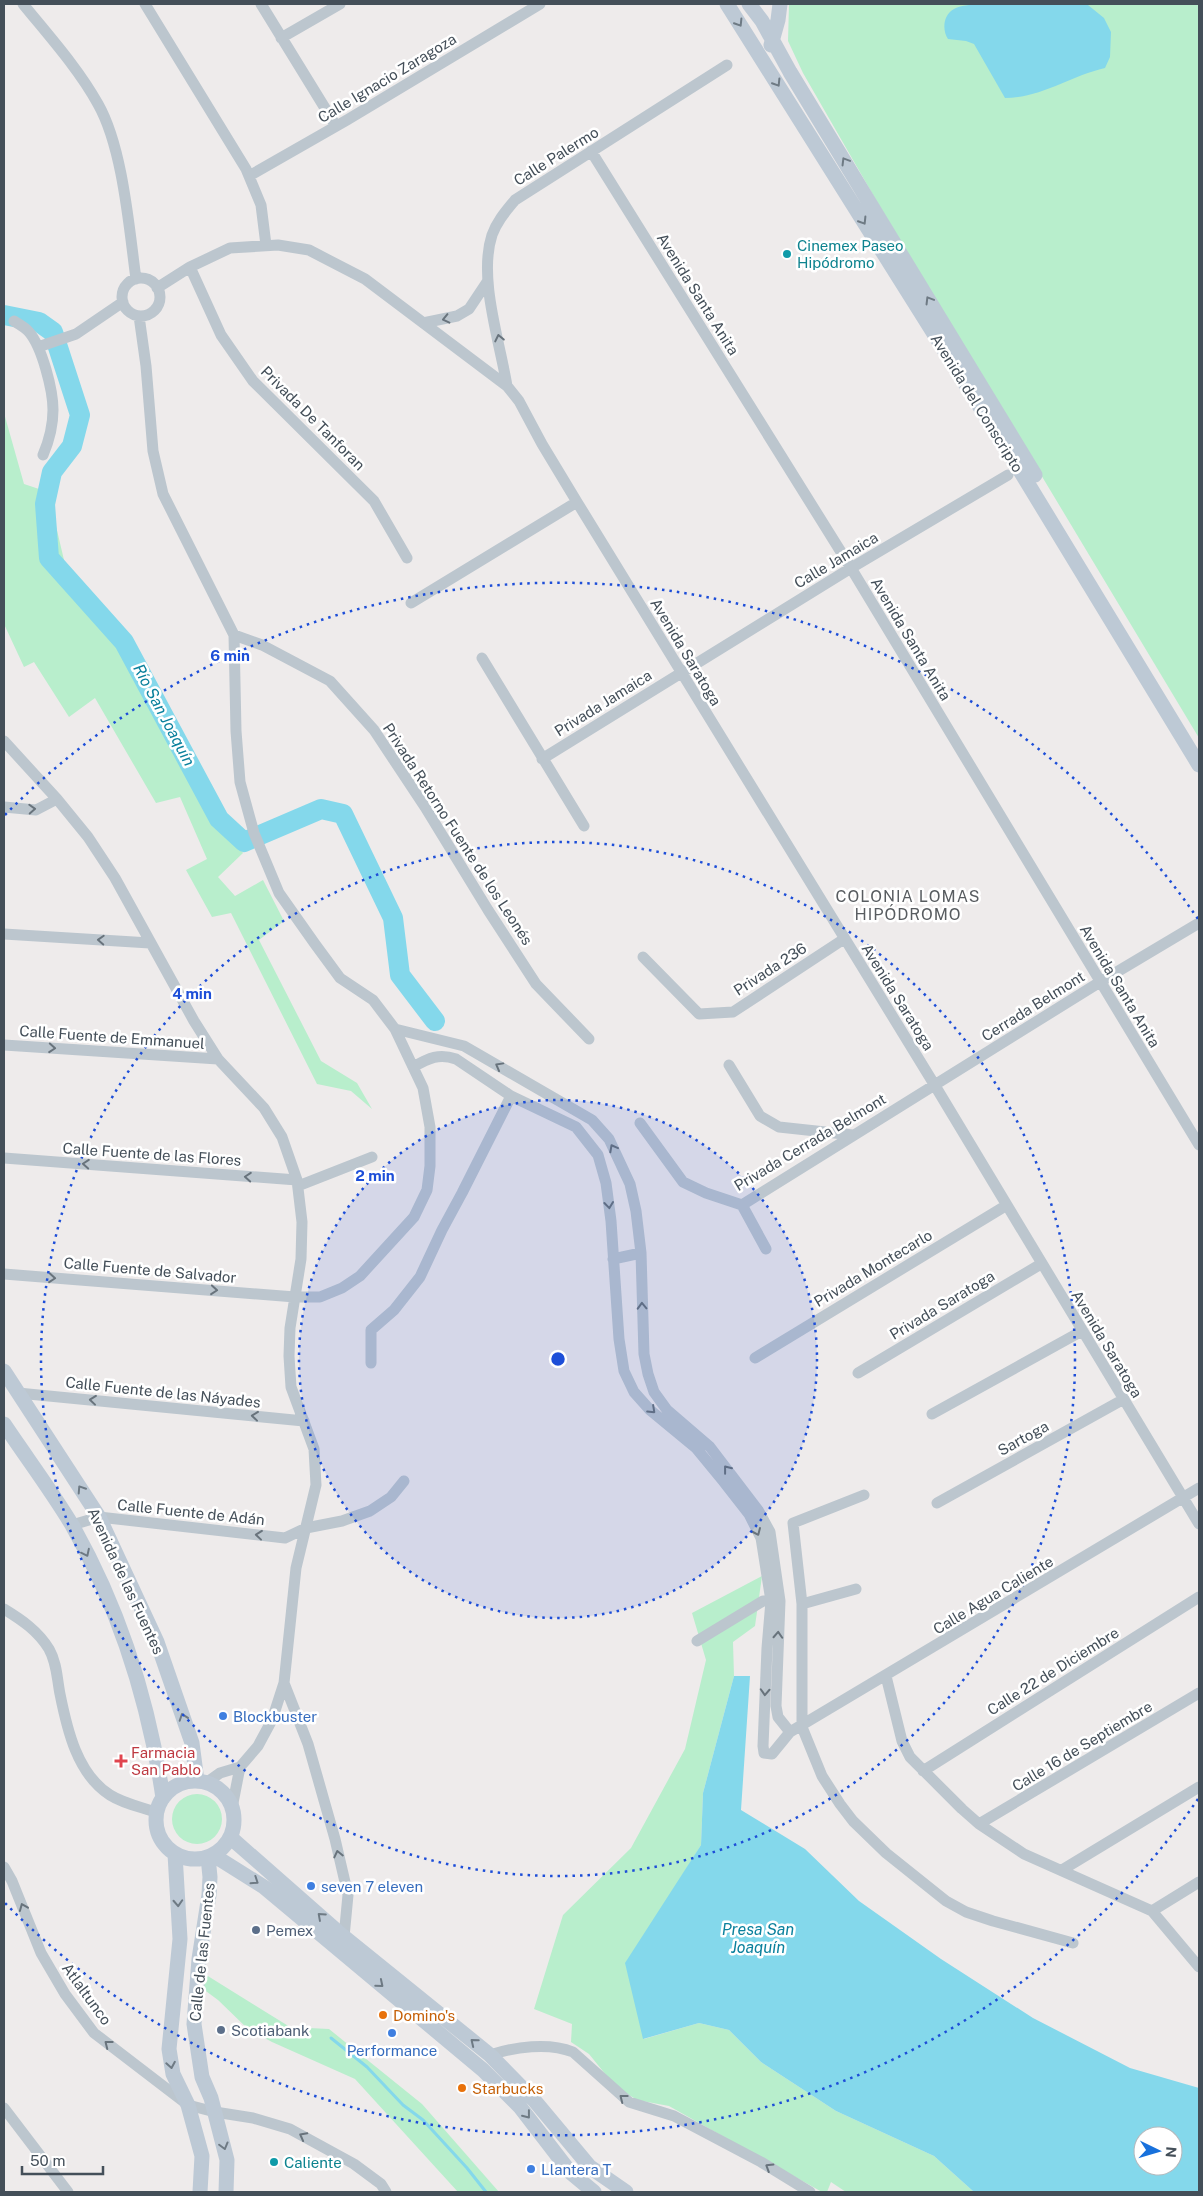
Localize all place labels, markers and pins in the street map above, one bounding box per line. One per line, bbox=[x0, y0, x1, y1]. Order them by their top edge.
place label: Cinemex Paseo Hipódromo bbox=[797, 237, 904, 271]
marker: Cinemex Paseo Hipódromo bbox=[781, 248, 793, 260]
centre of rings bbox=[549, 1350, 567, 1368]
place label: Blockbuster bbox=[233, 1708, 317, 1725]
marker: Blockbuster bbox=[217, 1710, 229, 1722]
place label: Farmacia San Pablo bbox=[131, 1744, 201, 1778]
marker: Farmacia San Pablo bbox=[115, 1755, 127, 1767]
place label: seven 7 eleven bbox=[321, 1878, 423, 1895]
marker: seven 7 eleven bbox=[305, 1880, 317, 1892]
place label: Pemex bbox=[266, 1922, 313, 1939]
marker: Pemex bbox=[250, 1924, 262, 1936]
place label: Domino's bbox=[393, 2007, 455, 2024]
marker: Domino's bbox=[377, 2009, 389, 2021]
place label: Scotiabank bbox=[231, 2022, 309, 2039]
marker: Scotiabank bbox=[215, 2024, 227, 2036]
marker: Performance bbox=[386, 2027, 398, 2039]
place label: Performance bbox=[347, 2042, 437, 2059]
place label: Starbucks bbox=[472, 2080, 543, 2097]
marker: Starbucks bbox=[456, 2082, 468, 2094]
place label: Caliente bbox=[284, 2154, 342, 2171]
marker: Caliente bbox=[268, 2156, 280, 2168]
place label: Llantera T bbox=[541, 2161, 611, 2178]
marker: Llantera T bbox=[525, 2163, 537, 2175]

